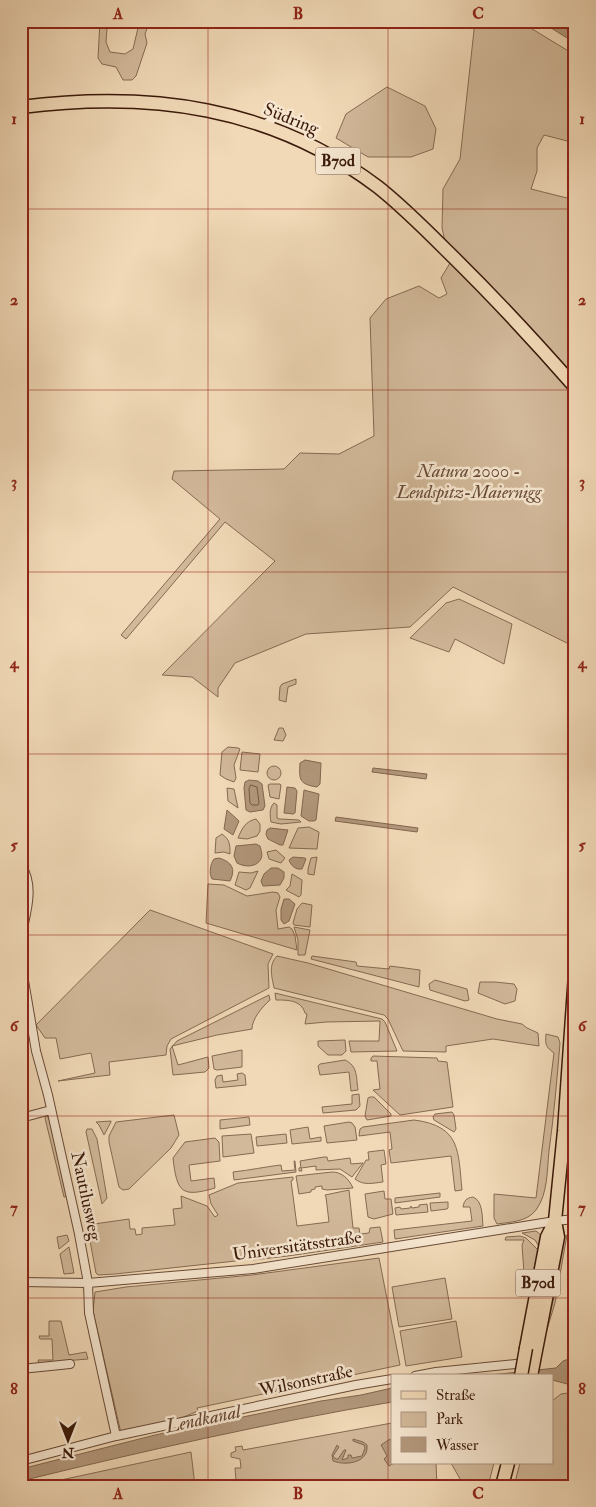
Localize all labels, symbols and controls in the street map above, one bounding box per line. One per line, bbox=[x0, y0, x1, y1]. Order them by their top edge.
text: A bbox=[112, 4, 124, 24]
text: B bbox=[293, 4, 303, 24]
text: C bbox=[472, 4, 484, 24]
street label: Südring bbox=[260, 98, 323, 141]
text: 1 bbox=[11, 109, 17, 129]
text: 1 bbox=[579, 109, 585, 129]
road number: B70d bbox=[316, 148, 360, 175]
text: 2 bbox=[10, 290, 18, 310]
text: 2 bbox=[578, 290, 586, 310]
park label: Natura 2000 - Lendspitz-Maiernigg bbox=[395, 460, 543, 504]
text: 3 bbox=[11, 472, 17, 492]
text: 3 bbox=[579, 472, 585, 492]
text: 4 bbox=[9, 653, 20, 673]
text: 4 bbox=[577, 653, 588, 673]
text: 5 bbox=[10, 835, 18, 855]
text: 5 bbox=[578, 835, 586, 855]
text: 6 bbox=[10, 1016, 20, 1036]
text: 6 bbox=[578, 1016, 588, 1036]
street label: Nautilusweg bbox=[65, 1149, 107, 1244]
text: 7 bbox=[10, 1198, 18, 1218]
text: 7 bbox=[578, 1198, 586, 1218]
street label: Universitätsstraße bbox=[231, 1226, 363, 1266]
road number: B70d bbox=[516, 1270, 560, 1296]
street label: Wilsonstraße bbox=[256, 1360, 355, 1402]
legend bbox=[391, 1374, 554, 1464]
text: 8 bbox=[10, 1379, 18, 1399]
text: 8 bbox=[578, 1379, 586, 1399]
text: Straße bbox=[436, 1386, 475, 1405]
water label: Lendkanal bbox=[162, 1399, 244, 1439]
text: Park bbox=[436, 1410, 463, 1429]
north arrow bbox=[42, 1414, 92, 1464]
text: Wasser bbox=[435, 1436, 479, 1455]
text: N bbox=[61, 1444, 75, 1461]
text: A bbox=[112, 1484, 124, 1504]
text: B bbox=[293, 1484, 303, 1504]
text: C bbox=[472, 1484, 484, 1504]

